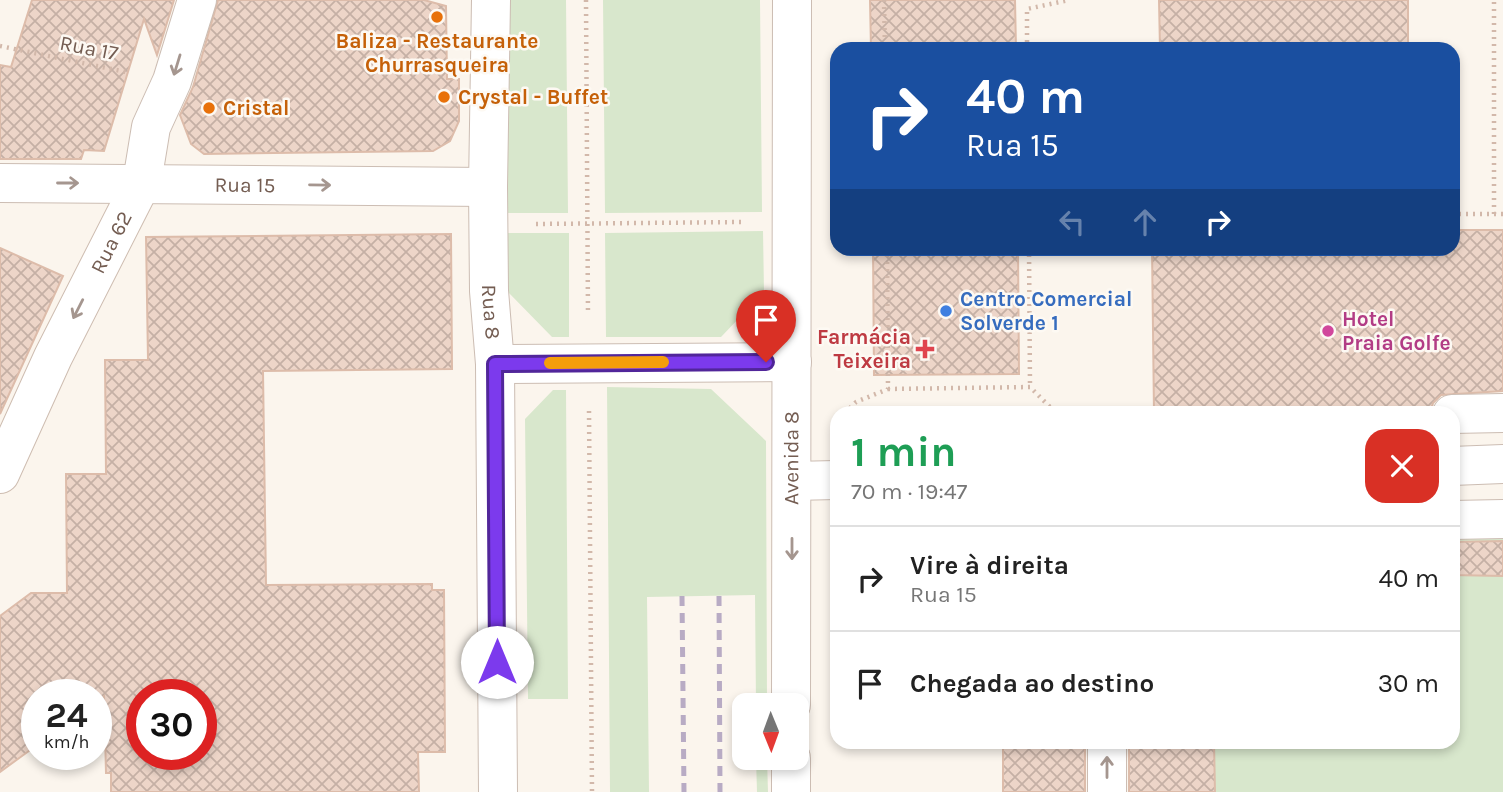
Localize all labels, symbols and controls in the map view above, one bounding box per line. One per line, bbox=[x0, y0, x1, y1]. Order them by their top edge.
marker: Baliza - Restaurante Churrasqueira bbox=[429, 9, 445, 25]
place label: Baliza - Restaurante Churrasqueira bbox=[336, 29, 538, 78]
street label: Rua 17 bbox=[58, 31, 120, 65]
one-way arrow bbox=[170, 54, 183, 76]
text: 40 m bbox=[966, 68, 1085, 125]
icon: right bbox=[851, 70, 942, 161]
place label: Crystal - Buffet bbox=[458, 85, 608, 109]
marker: Crystal - Buffet bbox=[436, 89, 452, 105]
place label: Cristal bbox=[223, 96, 289, 120]
marker: Cristal bbox=[201, 100, 217, 116]
text: Rua 15 bbox=[966, 127, 1059, 164]
street label: Rua 15 bbox=[214, 173, 276, 197]
one-way arrow bbox=[56, 176, 79, 189]
one-way arrow bbox=[308, 178, 331, 191]
icon: left bbox=[1053, 203, 1091, 241]
icon: ahead bbox=[1126, 203, 1164, 241]
icon: right bbox=[1199, 203, 1237, 241]
street label: Rua 62 bbox=[86, 207, 137, 277]
street label: Rua 8 bbox=[477, 284, 505, 340]
place label: Centro Comercial Solverde 1 bbox=[960, 287, 1132, 335]
pin bbox=[736, 290, 796, 362]
one-way arrow bbox=[70, 298, 84, 319]
icon: arrive bbox=[747, 301, 785, 339]
marker: Centro Comercial Solverde 1 bbox=[938, 303, 954, 319]
place label: Hotel Praia Golfe bbox=[1342, 307, 1451, 355]
marker: Hotel Praia Golfe bbox=[1320, 323, 1336, 339]
place label: Farmácia Teixeira bbox=[817, 325, 911, 373]
marker: Farmácia Teixeira bbox=[917, 341, 933, 357]
street label: Avenida 8 bbox=[779, 411, 803, 505]
text: 1 min bbox=[851, 427, 956, 477]
button: close bbox=[1365, 429, 1439, 503]
text: 70 m · 19:47 bbox=[851, 478, 967, 505]
one-way arrow bbox=[785, 538, 799, 561]
text: Vire à direita bbox=[910, 550, 1069, 581]
icon: right bbox=[851, 560, 889, 598]
text: 40 m bbox=[1379, 563, 1439, 594]
text: Rua 15 bbox=[910, 581, 977, 608]
position arrow bbox=[460, 625, 534, 699]
icon: arrive bbox=[851, 665, 889, 703]
text: Chegada ao destino bbox=[910, 668, 1154, 699]
text: 30 m bbox=[1378, 668, 1439, 699]
speed limit sign: 30 bbox=[126, 679, 217, 770]
north arrow bbox=[732, 693, 808, 770]
map controls bbox=[732, 693, 809, 770]
text: 24 bbox=[46, 695, 88, 736]
text: km/h bbox=[44, 731, 89, 753]
one-way arrow bbox=[1100, 756, 1114, 779]

